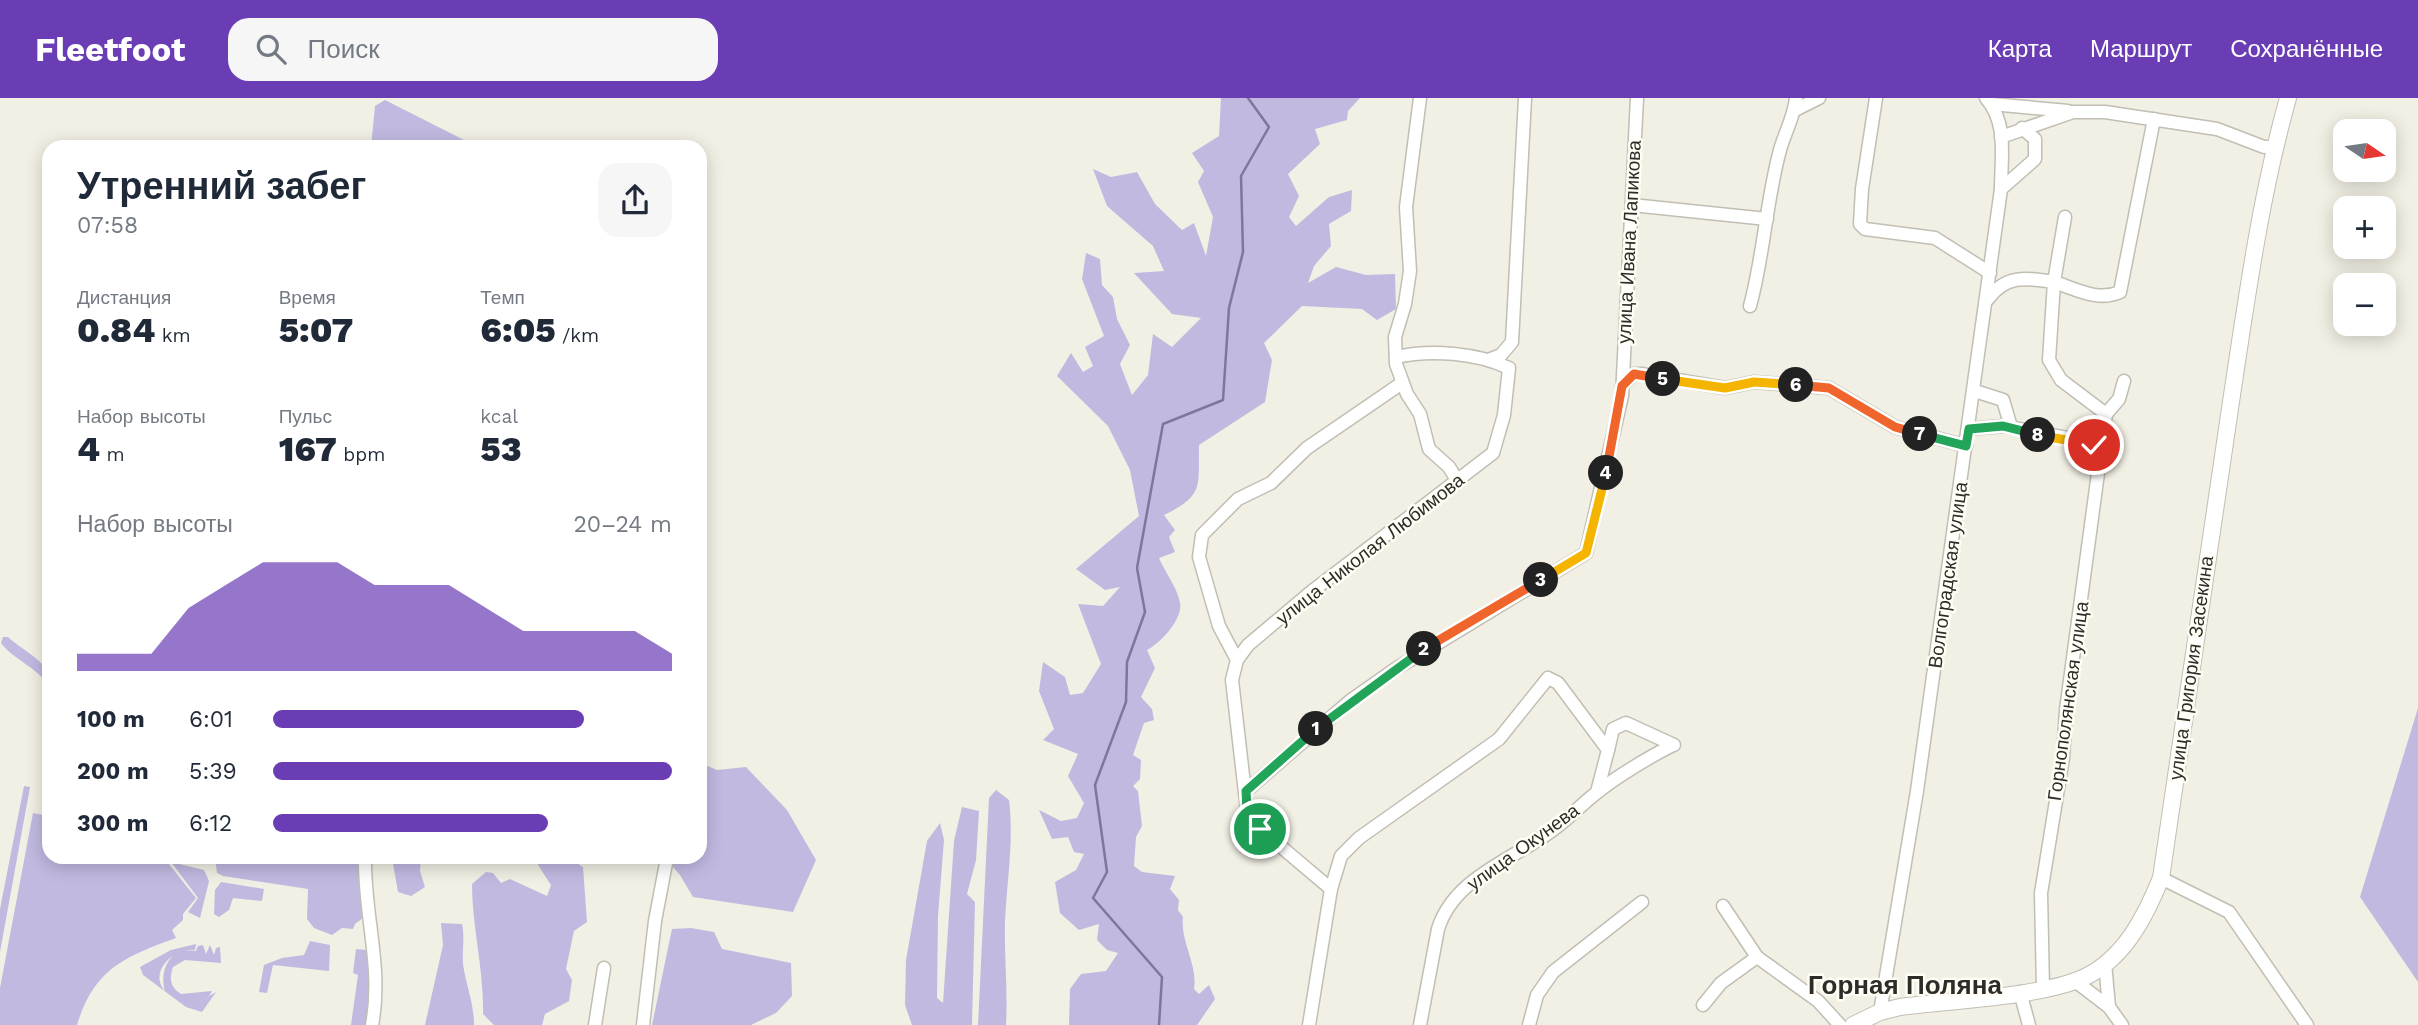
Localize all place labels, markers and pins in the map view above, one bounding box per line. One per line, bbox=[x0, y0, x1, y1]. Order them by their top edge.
pin: 5 bbox=[1646, 362, 1680, 396]
pin: 6 bbox=[1778, 368, 1814, 402]
pin bbox=[2064, 415, 2124, 475]
pin: 7 bbox=[1902, 416, 1938, 452]
pin: 8 bbox=[2021, 418, 2056, 452]
pin: 4 bbox=[1588, 456, 1624, 490]
pin: 3 bbox=[1524, 562, 1558, 598]
pin: 2 bbox=[1406, 632, 1442, 666]
pin: 1 bbox=[1298, 712, 1334, 746]
pin bbox=[1230, 799, 1290, 859]

